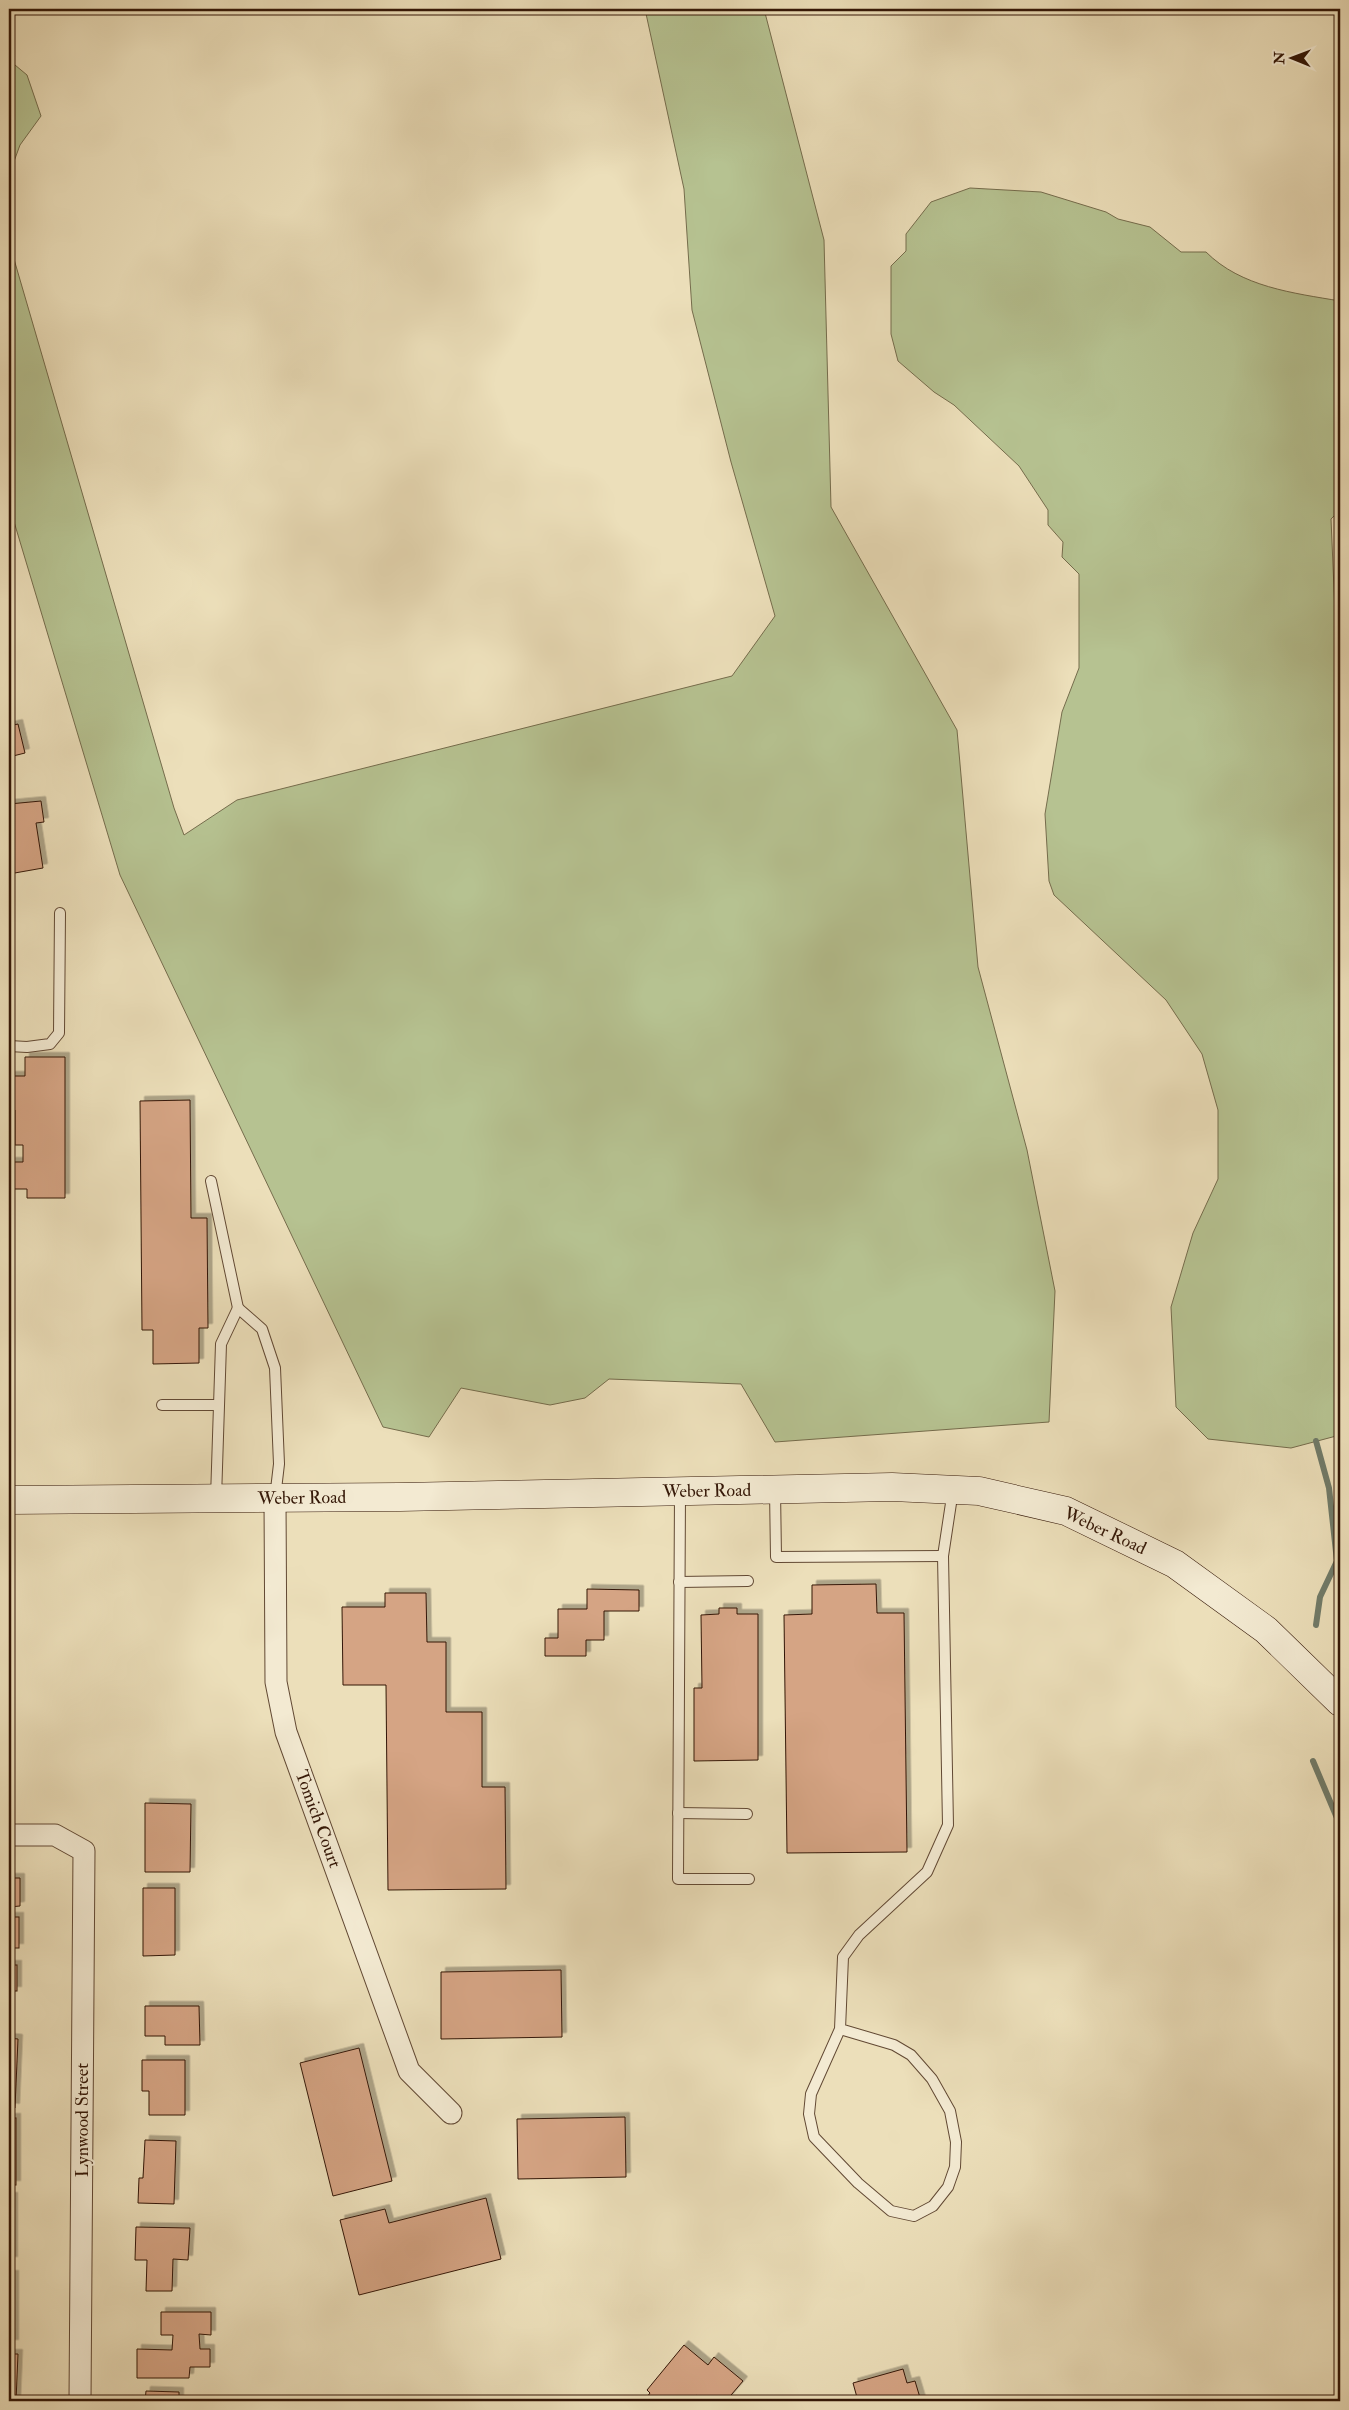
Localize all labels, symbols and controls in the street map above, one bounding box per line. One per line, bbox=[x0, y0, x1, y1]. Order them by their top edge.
north arrow bbox=[1266, 32, 1316, 82]
text: N bbox=[1271, 51, 1288, 65]
street label: Weber Road bbox=[661, 1479, 752, 1503]
street label: Weber Road bbox=[256, 1486, 347, 1510]
street label: Weber Road bbox=[1059, 1501, 1150, 1560]
street label: Tomich Court bbox=[290, 1767, 346, 1871]
street label: Lynwood Street bbox=[71, 2063, 94, 2177]

